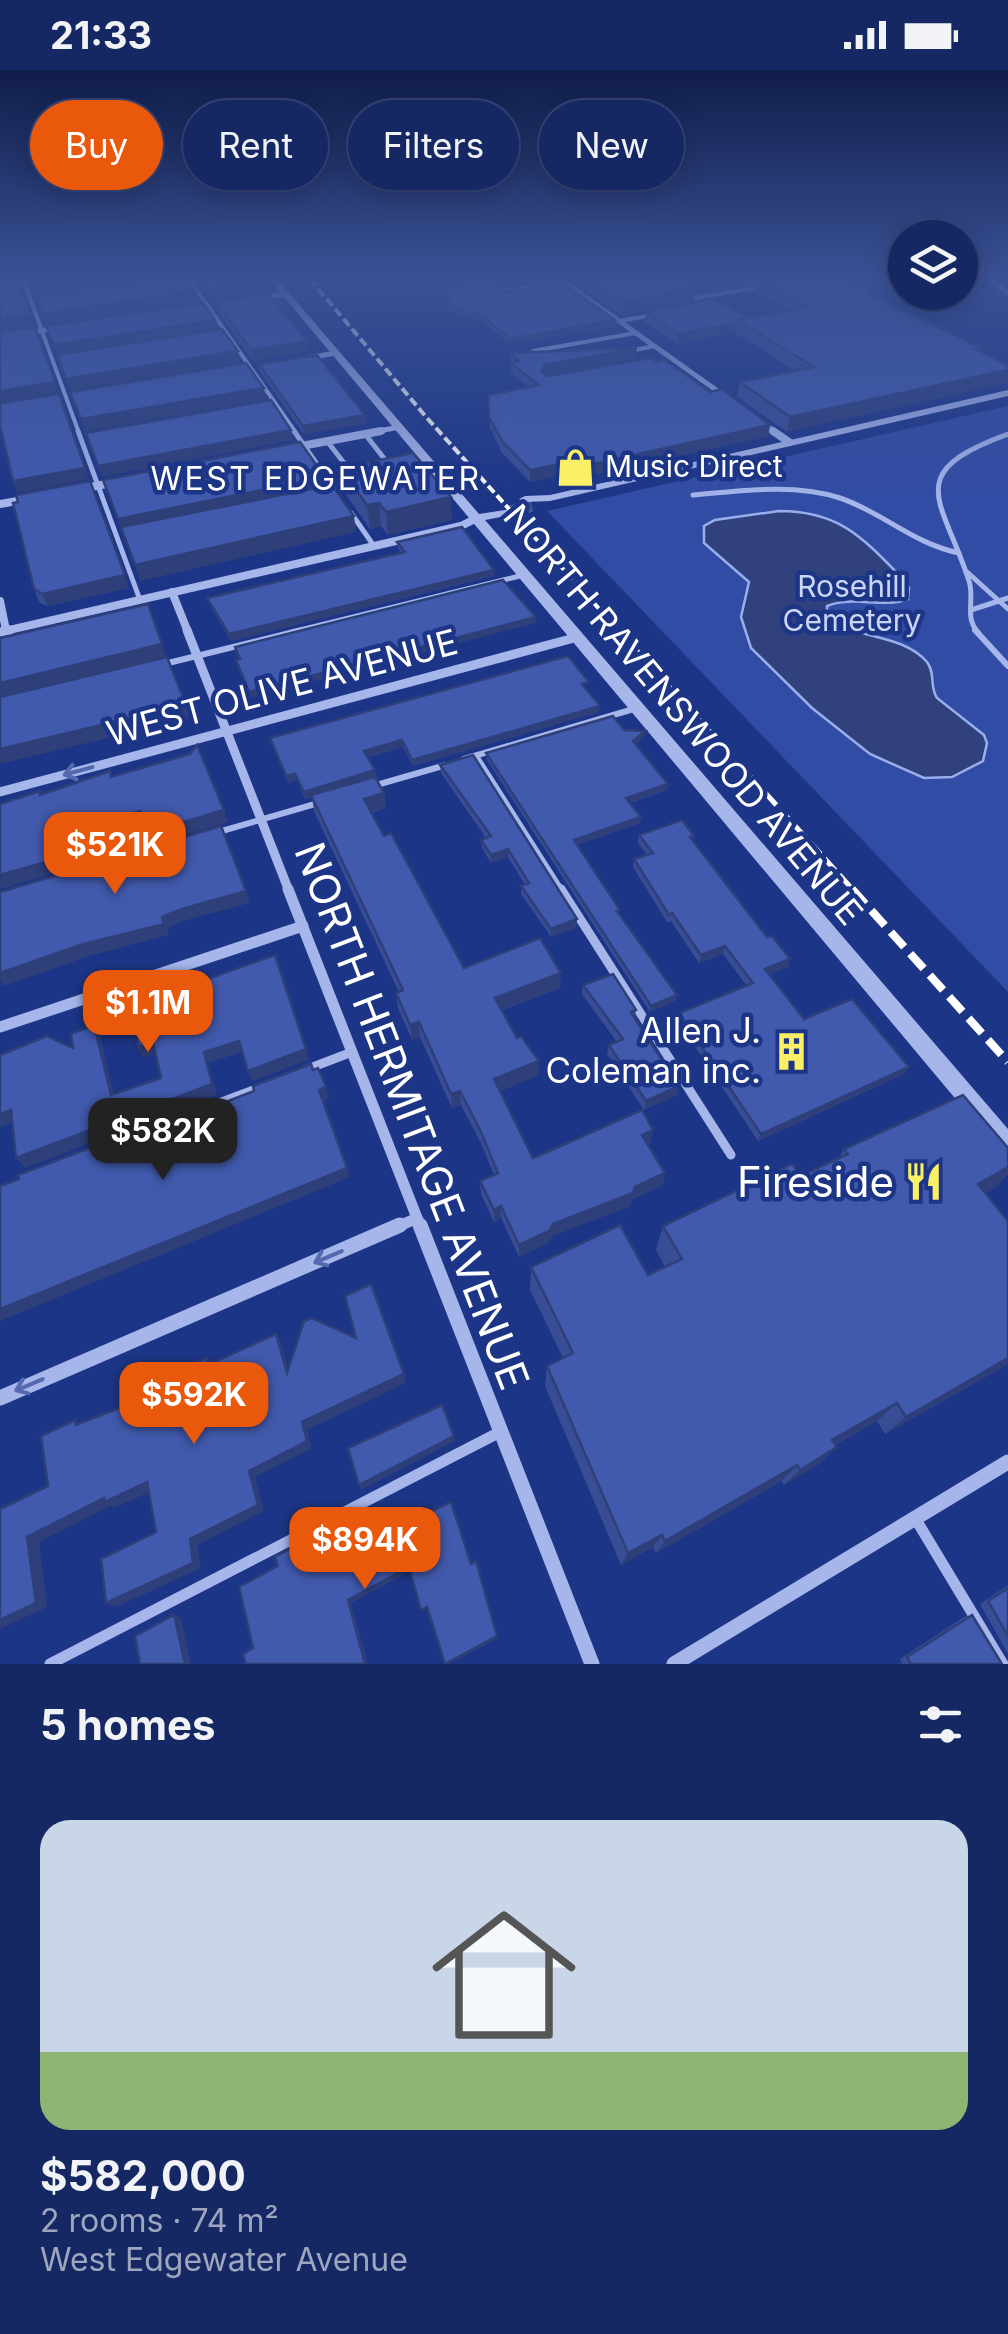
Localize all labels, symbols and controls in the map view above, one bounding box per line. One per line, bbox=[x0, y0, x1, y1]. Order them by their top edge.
text: 21:33 bbox=[50, 12, 152, 58]
chip: Buy bbox=[30, 100, 163, 190]
chip: Rent bbox=[183, 100, 328, 190]
chip: Filters bbox=[348, 100, 519, 190]
chip: New bbox=[539, 100, 684, 190]
map controls bbox=[888, 220, 978, 310]
button: layers bbox=[888, 220, 978, 310]
shop icon: Music Direct bbox=[554, 446, 596, 488]
place label: Music Direct bbox=[605, 448, 783, 484]
district label: WEST EDGEWATER bbox=[151, 459, 481, 498]
street label: NORTH RAVENSWOOD AVENUE bbox=[495, 496, 872, 933]
park label: Rosehill Cemetery bbox=[783, 568, 922, 638]
street label: WEST OLIVE AVENUE bbox=[102, 620, 462, 754]
one-way arrow bbox=[63, 763, 94, 782]
pin: $521K bbox=[45, 812, 185, 897]
text: $521K bbox=[66, 825, 164, 864]
street label: NORTH HERMITAGE AVENUE bbox=[284, 835, 540, 1396]
pin: $1.1M bbox=[78, 970, 218, 1055]
text: $1.1M bbox=[105, 983, 191, 1022]
place label: Allen J. Coleman inc. bbox=[545, 1009, 761, 1091]
building icon: Allen J. Coleman inc. bbox=[770, 1030, 812, 1072]
pin: $582K bbox=[93, 1098, 233, 1183]
text: $582K bbox=[110, 1111, 216, 1150]
place label: Fireside bbox=[737, 1156, 894, 1207]
restaurant icon: Fireside bbox=[903, 1161, 945, 1203]
one-way arrow bbox=[313, 1249, 344, 1267]
pin: $592K bbox=[124, 1362, 264, 1447]
text: $592K bbox=[141, 1375, 247, 1414]
one-way arrow bbox=[14, 1377, 45, 1395]
pin: $894K bbox=[295, 1507, 435, 1592]
text: $894K bbox=[311, 1520, 419, 1559]
icon: filters bbox=[913, 1697, 968, 1752]
text: 5 homes bbox=[40, 1699, 216, 1750]
icon: home bbox=[414, 1885, 594, 2065]
text: $582,000 bbox=[40, 2150, 246, 2201]
text: 2 rooms · 74 m² bbox=[40, 2201, 279, 2240]
text: West Edgewater Avenue bbox=[40, 2240, 408, 2279]

